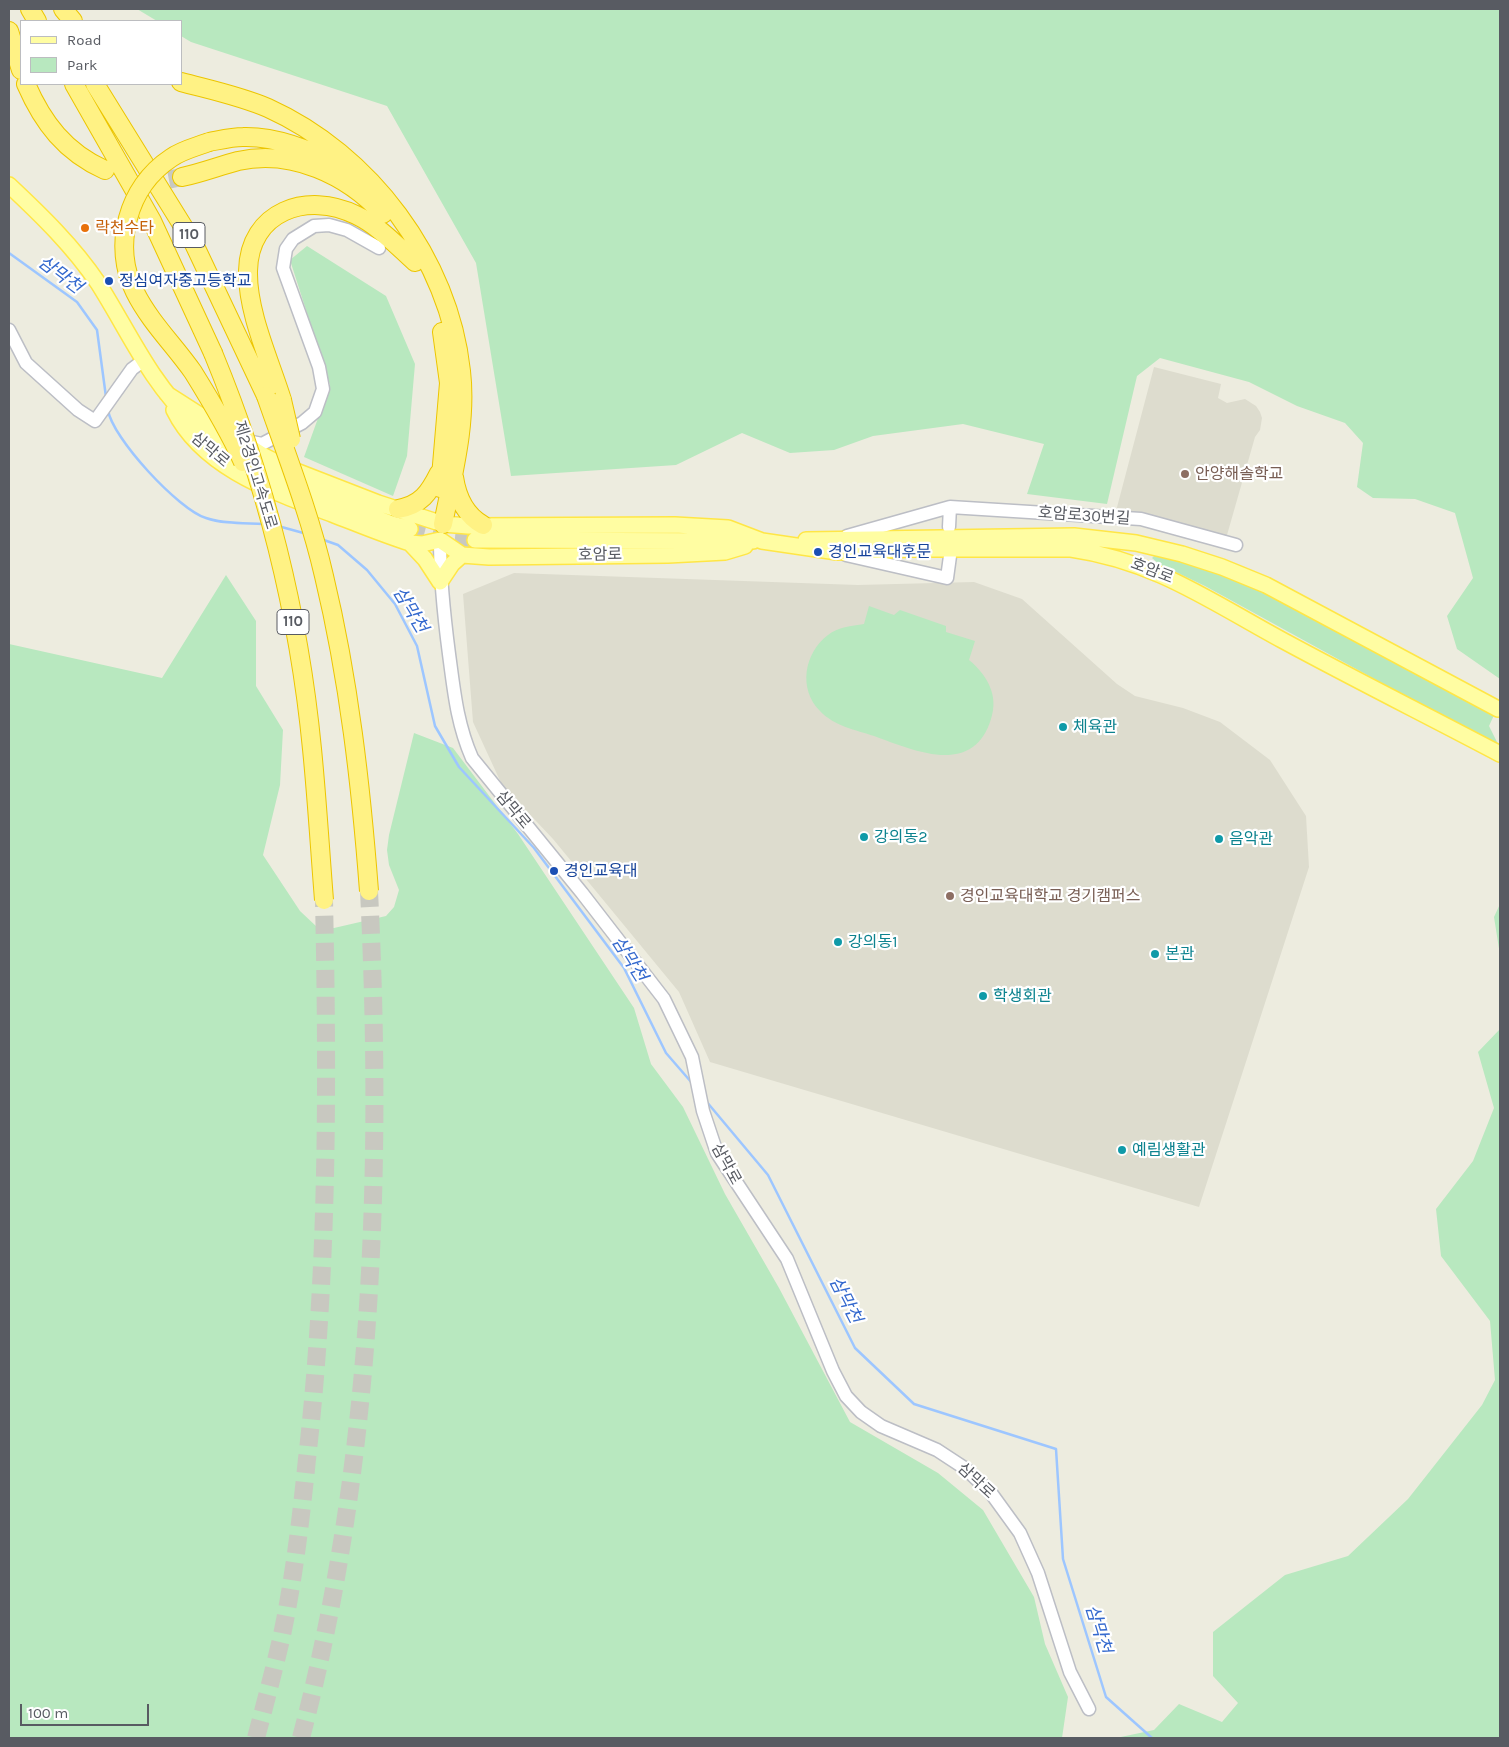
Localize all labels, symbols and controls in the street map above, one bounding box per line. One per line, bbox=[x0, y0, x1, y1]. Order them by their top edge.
legend bbox=[20, 20, 182, 85]
text: Road bbox=[67, 31, 102, 49]
text: Park bbox=[67, 56, 97, 74]
place label: 락천수타 bbox=[95, 218, 154, 238]
marker: 락천수타 bbox=[79, 222, 91, 234]
road number: 110 bbox=[173, 222, 205, 248]
water label: 삼막천 bbox=[34, 251, 86, 299]
place label: 정심여자중고등학교 bbox=[119, 271, 251, 291]
marker: 정심여자중고등학교 bbox=[103, 275, 115, 287]
street label: 제2경인고속도로 bbox=[229, 418, 281, 532]
street label: 삼막로 bbox=[187, 428, 233, 472]
place label: 안양해솔학교 bbox=[1195, 464, 1283, 484]
marker: 안양해솔학교 bbox=[1179, 468, 1191, 480]
street label: 호암로30번길 bbox=[1037, 503, 1131, 529]
place label: 경인교육대후문 bbox=[828, 542, 931, 562]
street label: 호암로 bbox=[578, 545, 622, 565]
marker: 경인교육대후문 bbox=[812, 546, 824, 558]
street label: 호암로 bbox=[1128, 554, 1176, 588]
water label: 삼막천 bbox=[388, 583, 432, 637]
road number: 110 bbox=[277, 610, 309, 634]
place label: 체육관 bbox=[1073, 717, 1117, 737]
marker: 체육관 bbox=[1057, 721, 1069, 733]
street label: 삼막로 bbox=[491, 787, 535, 833]
place label: 강의동2 bbox=[874, 827, 927, 847]
place label: 음악관 bbox=[1229, 829, 1273, 849]
marker: 강의동2 bbox=[858, 831, 870, 843]
marker: 음악관 bbox=[1213, 833, 1225, 845]
place label: 경인교육대 bbox=[564, 861, 638, 881]
marker: 경인교육대 bbox=[548, 865, 560, 877]
place label: 경인교육대학교 경기캠퍼스 bbox=[960, 886, 1140, 906]
marker: 경인교육대학교 경기캠퍼스 bbox=[944, 890, 956, 902]
water label: 삼막천 bbox=[607, 932, 651, 986]
place label: 강의동1 bbox=[848, 932, 897, 952]
marker: 강의동1 bbox=[832, 936, 844, 948]
place label: 본관 bbox=[1165, 944, 1194, 964]
marker: 본관 bbox=[1149, 948, 1161, 960]
place label: 학생회관 bbox=[993, 986, 1052, 1006]
marker: 학생회관 bbox=[977, 990, 989, 1002]
street label: 삼막로 bbox=[707, 1140, 745, 1188]
place label: 예림생활관 bbox=[1132, 1140, 1206, 1160]
marker: 예림생활관 bbox=[1116, 1144, 1128, 1156]
water label: 삼막천 bbox=[824, 1273, 866, 1327]
street label: 삼막로 bbox=[953, 1459, 999, 1503]
water label: 삼막천 bbox=[1080, 1602, 1116, 1656]
scale bar bbox=[22, 1694, 151, 1726]
text: 100 m bbox=[28, 1704, 68, 1722]

